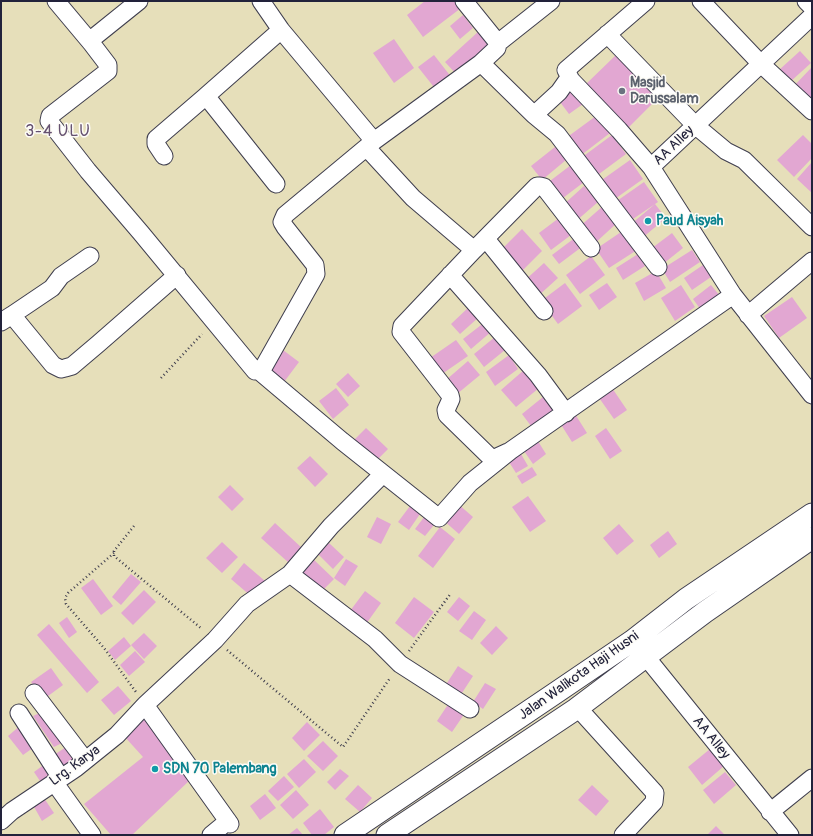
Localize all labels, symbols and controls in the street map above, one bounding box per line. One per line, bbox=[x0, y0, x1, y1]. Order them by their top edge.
place label: Masjid Darussalam bbox=[630, 75, 699, 108]
marker: Masjid Darussalam bbox=[617, 86, 627, 96]
district label: 3-4 ULU bbox=[25, 122, 91, 142]
street label: AA Alley bbox=[650, 123, 698, 169]
place label: Paud Aisyah bbox=[656, 213, 723, 229]
marker: Paud Aisyah bbox=[643, 216, 653, 226]
street label: Jalan Walikota Haji Husni bbox=[516, 628, 642, 724]
street label: AA Alley bbox=[689, 713, 733, 763]
street label: Lrg. Karya bbox=[46, 742, 104, 790]
place label: SDN 70 Palembang bbox=[163, 761, 277, 777]
marker: SDN 70 Palembang bbox=[150, 764, 160, 774]

